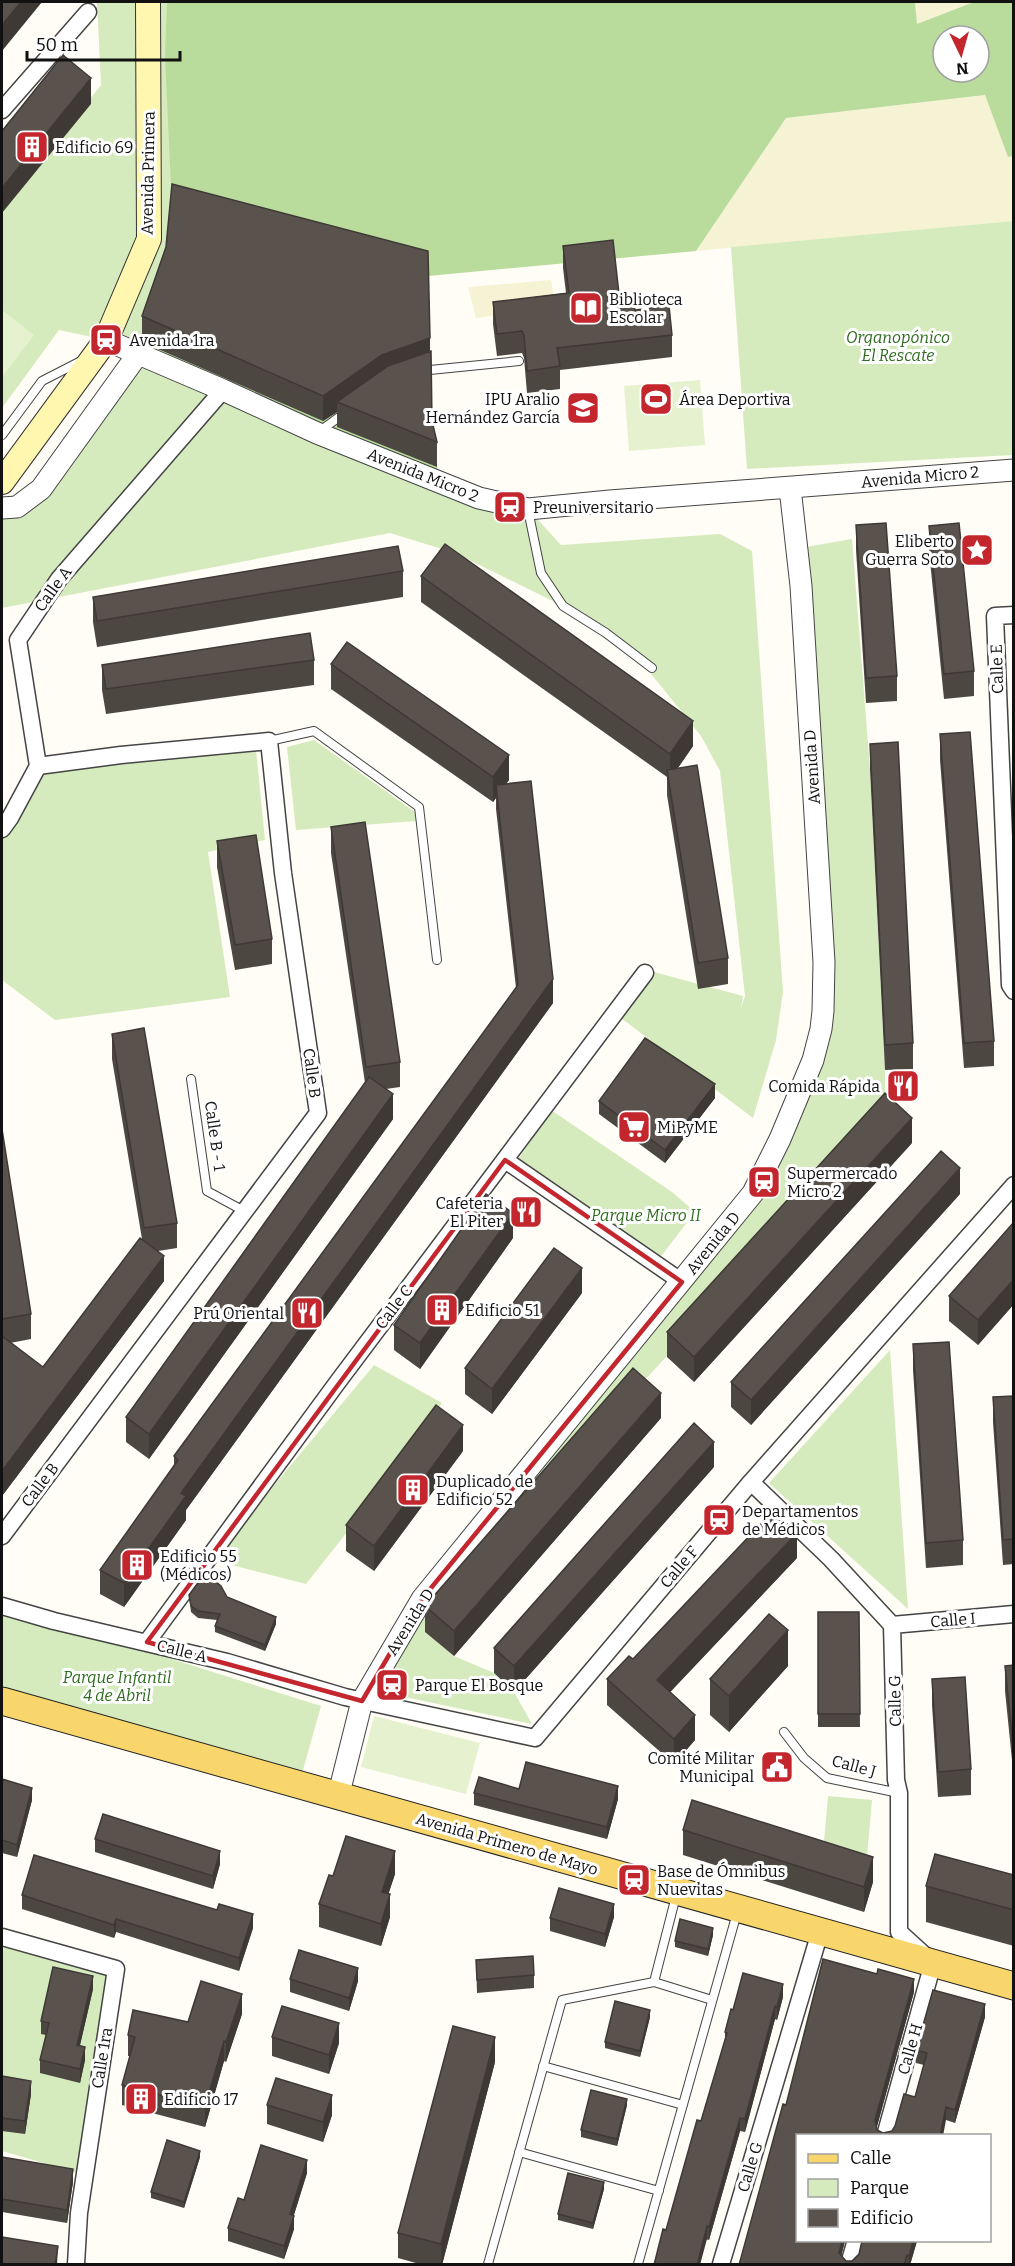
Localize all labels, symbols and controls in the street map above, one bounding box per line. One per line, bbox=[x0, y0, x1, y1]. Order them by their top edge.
scale bar bbox=[27, 24, 180, 62]
north arrow bbox=[931, 24, 991, 84]
text: 50 m bbox=[36, 34, 78, 56]
text: N bbox=[955, 58, 969, 78]
street label: Avenida Primera bbox=[137, 111, 159, 235]
building icon: Edificio 69 bbox=[14, 129, 50, 165]
place label: Edificio 69 bbox=[55, 138, 133, 157]
library icon: Biblioteca Escolar bbox=[568, 290, 604, 326]
place label: Biblioteca Escolar bbox=[609, 290, 683, 327]
station icon: Avenida 1ra bbox=[88, 322, 124, 358]
park label: Organopónico El Rescate bbox=[846, 328, 950, 365]
place label: Avenida 1ra bbox=[129, 331, 215, 350]
sports icon: Área Deportiva bbox=[638, 381, 674, 417]
place label: Área Deportiva bbox=[679, 389, 791, 409]
place label: IPU Aralio Hernández García bbox=[425, 390, 560, 427]
school or university icon: IPU Aralio Hernández García bbox=[565, 390, 601, 426]
street label: Avenida Micro 2 bbox=[365, 444, 481, 506]
street label: Avenida Micro 2 bbox=[860, 462, 980, 492]
station icon: Preuniversitario bbox=[492, 489, 528, 525]
place label: Preuniversitario bbox=[533, 498, 654, 517]
place label: Eliberto Guerra Soto bbox=[865, 532, 954, 569]
place icon: Eliberto Guerra Soto bbox=[959, 532, 995, 568]
street label: Calle A bbox=[30, 562, 76, 615]
street label: Calle E bbox=[987, 644, 1007, 694]
street label: Avenida D bbox=[800, 729, 824, 805]
street label: Calle B bbox=[299, 1047, 325, 1099]
restaurant icon: Comida Rápida bbox=[885, 1068, 921, 1104]
place label: Comida Rápida bbox=[768, 1077, 880, 1096]
street label: Calle B - 1 bbox=[201, 1100, 229, 1173]
supermarket icon: MiPyME bbox=[616, 1109, 652, 1145]
place label: MiPyME bbox=[657, 1118, 718, 1137]
station icon: Supermercado Micro 2 bbox=[746, 1164, 782, 1200]
place label: Supermercado Micro 2 bbox=[787, 1164, 897, 1201]
place label: Cafeteria El Piter bbox=[436, 1194, 503, 1231]
restaurant icon: Cafeteria El Piter bbox=[508, 1194, 544, 1230]
park label: Parque Micro II bbox=[591, 1206, 701, 1225]
street label: Avenida D bbox=[682, 1208, 744, 1278]
street label: Calle C bbox=[371, 1281, 417, 1333]
building icon: Edificio 51 bbox=[424, 1292, 460, 1328]
restaurant icon: Prú Oriental bbox=[289, 1295, 325, 1331]
place label: Edificio 51 bbox=[465, 1301, 540, 1320]
place label: Prú Oriental bbox=[193, 1304, 284, 1323]
street label: Calle B bbox=[17, 1459, 63, 1511]
building icon: Duplicado de Edificio 52 bbox=[395, 1472, 431, 1508]
place label: Duplicado de Edificio 52 bbox=[436, 1472, 533, 1509]
station icon: Departamentos de Médicos bbox=[701, 1502, 737, 1538]
place label: Departamentos de Médicos bbox=[742, 1502, 858, 1539]
street label: Calle F bbox=[656, 1542, 702, 1592]
building icon: Edificio 55 (Médicos) bbox=[119, 1547, 155, 1583]
place label: Edificio 55 (Médicos) bbox=[160, 1547, 237, 1584]
street label: Avenida D bbox=[382, 1585, 438, 1659]
street label: Calle I bbox=[929, 1609, 977, 1631]
street label: Calle A bbox=[155, 1636, 210, 1667]
station icon: Parque El Bosque bbox=[374, 1667, 410, 1703]
park label: Parque Infantil 4 de Abril bbox=[63, 1668, 171, 1705]
street label: Calle G bbox=[885, 1675, 905, 1727]
place label: Parque El Bosque bbox=[415, 1676, 543, 1695]
place label: Comité Militar Municipal bbox=[647, 1749, 754, 1786]
public building icon: Comité Militar Municipal bbox=[759, 1749, 795, 1785]
street label: Calle J bbox=[830, 1751, 878, 1781]
street label: Avenida Primero de Mayo bbox=[414, 1809, 600, 1879]
place label: Base de Ómnibus Nuevitas bbox=[657, 1861, 785, 1899]
station icon: Base de Ómnibus Nuevitas bbox=[616, 1862, 652, 1898]
street label: Calle H bbox=[894, 2021, 926, 2077]
street label: Calle 1ra bbox=[88, 2026, 116, 2090]
building icon: Edificio 17 bbox=[123, 2081, 159, 2117]
place label: Edificio 17 bbox=[164, 2090, 238, 2109]
legend bbox=[796, 2134, 991, 2242]
street label: Calle G bbox=[733, 2139, 767, 2195]
text: Calle bbox=[850, 2147, 891, 2169]
text: Parque bbox=[850, 2177, 909, 2199]
text: Edificio bbox=[850, 2207, 913, 2229]

